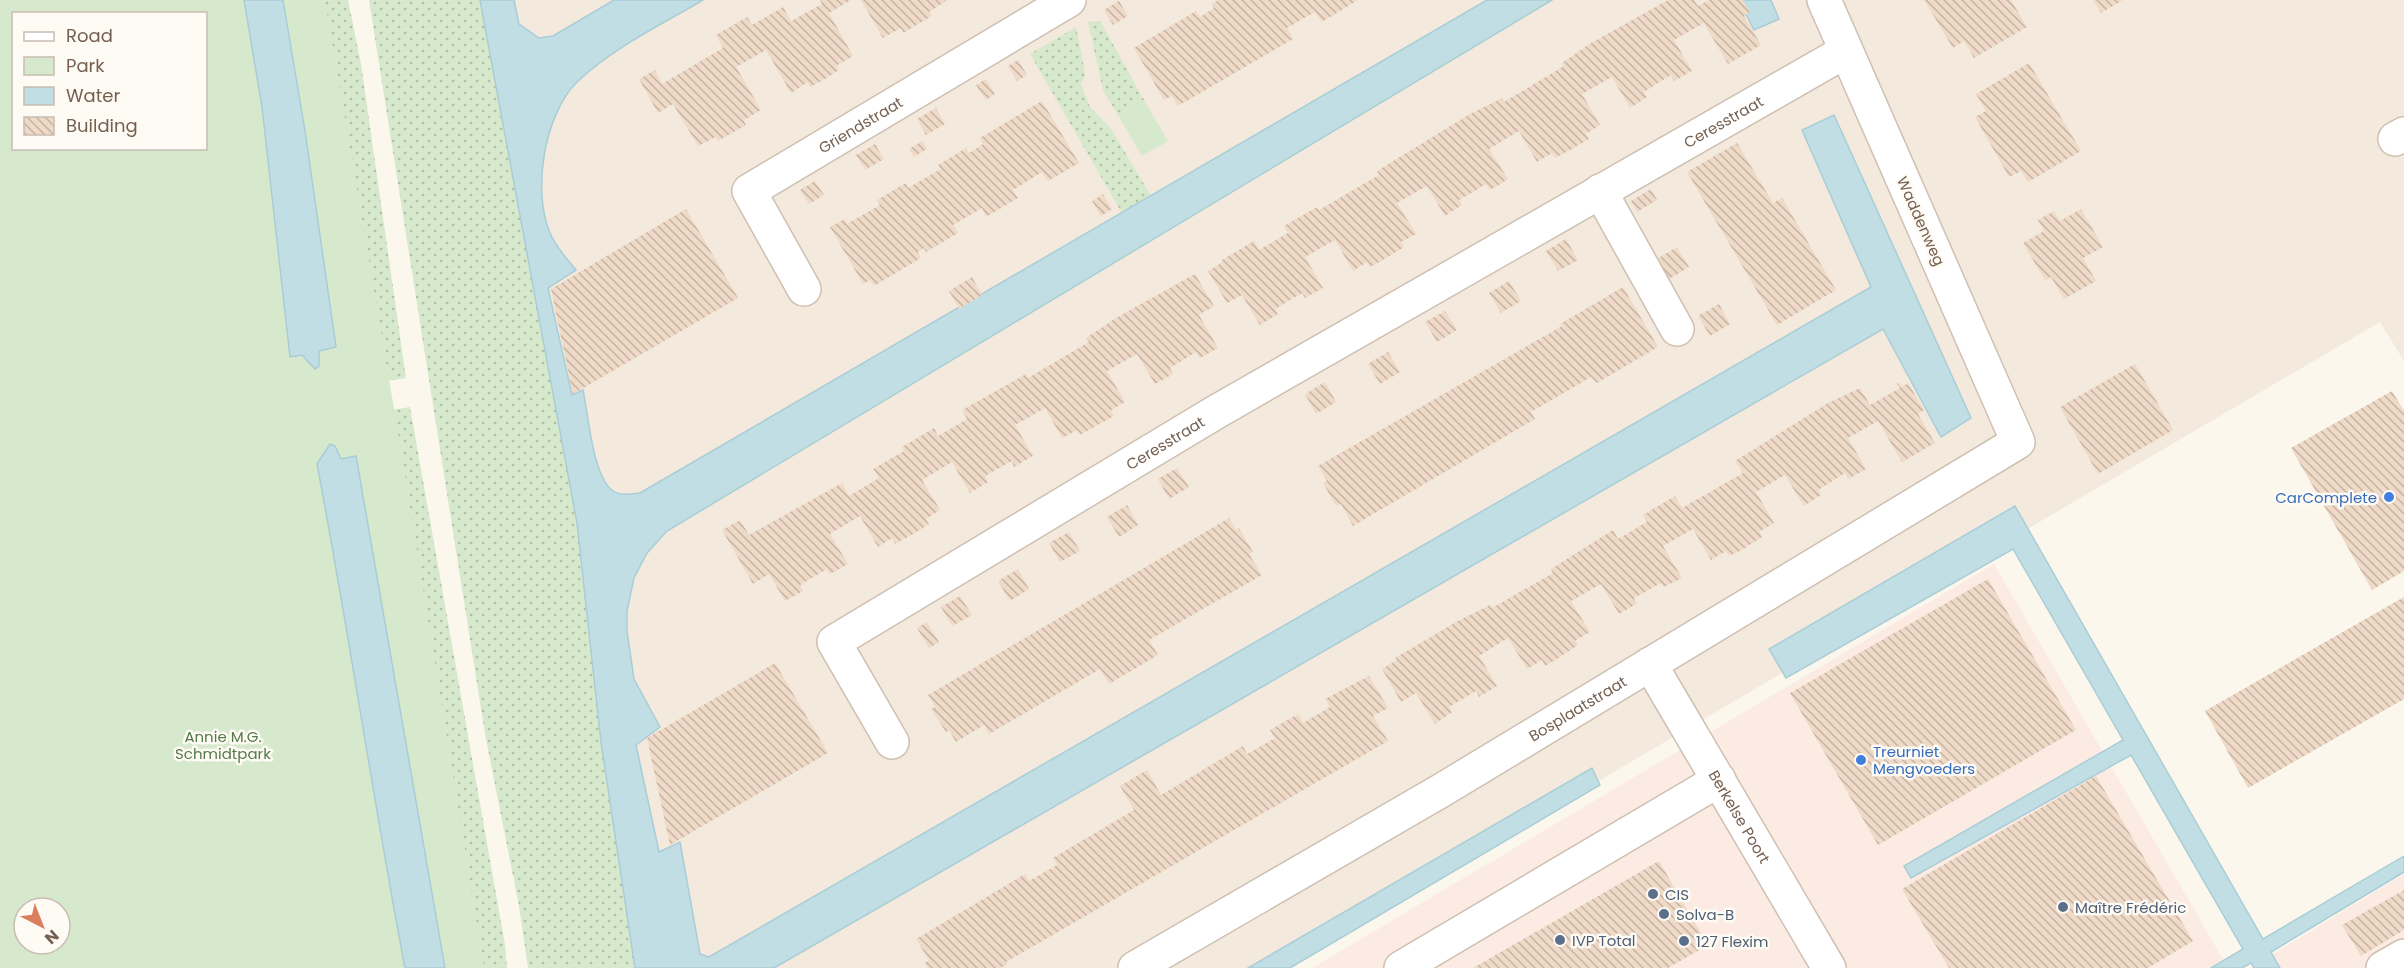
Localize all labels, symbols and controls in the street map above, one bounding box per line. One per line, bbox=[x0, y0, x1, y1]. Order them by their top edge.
legend bbox=[12, 12, 207, 150]
text: Road bbox=[66, 23, 113, 48]
text: Park bbox=[66, 53, 105, 78]
text: Water bbox=[66, 83, 120, 108]
street label: Ceresstraat bbox=[1680, 90, 1767, 152]
street label: Griendstraat bbox=[814, 91, 906, 158]
text: Building bbox=[66, 113, 138, 138]
street label: Waddenweg bbox=[1892, 173, 1950, 269]
street label: Ceresstraat bbox=[1122, 411, 1208, 474]
place label: CarComplete bbox=[2275, 487, 2377, 508]
marker: CarComplete bbox=[2382, 490, 2396, 504]
street label: Bosplaatstraat bbox=[1524, 671, 1630, 746]
park label: Annie M.G. Schmidtpark bbox=[175, 726, 271, 764]
place label: Treurniet Mengvoeders bbox=[1873, 741, 1975, 779]
marker: Treurniet Mengvoeders bbox=[1854, 753, 1868, 767]
street label: Berkelse Poort bbox=[1704, 766, 1776, 867]
place label: CIS bbox=[1665, 884, 1689, 905]
marker: CIS bbox=[1646, 887, 1660, 901]
north arrow bbox=[12, 896, 72, 956]
place label: Maître Frédéric bbox=[2075, 897, 2186, 918]
marker: Maître Frédéric bbox=[2056, 900, 2070, 914]
place label: Solva-B bbox=[1676, 904, 1734, 925]
marker: Solva-B bbox=[1657, 907, 1671, 921]
text: N bbox=[40, 924, 64, 949]
place label: IVP Total bbox=[1572, 930, 1636, 951]
place label: 127 Flexim bbox=[1696, 931, 1769, 952]
marker: IVP Total bbox=[1553, 933, 1567, 947]
marker: 127 Flexim bbox=[1677, 934, 1691, 948]

